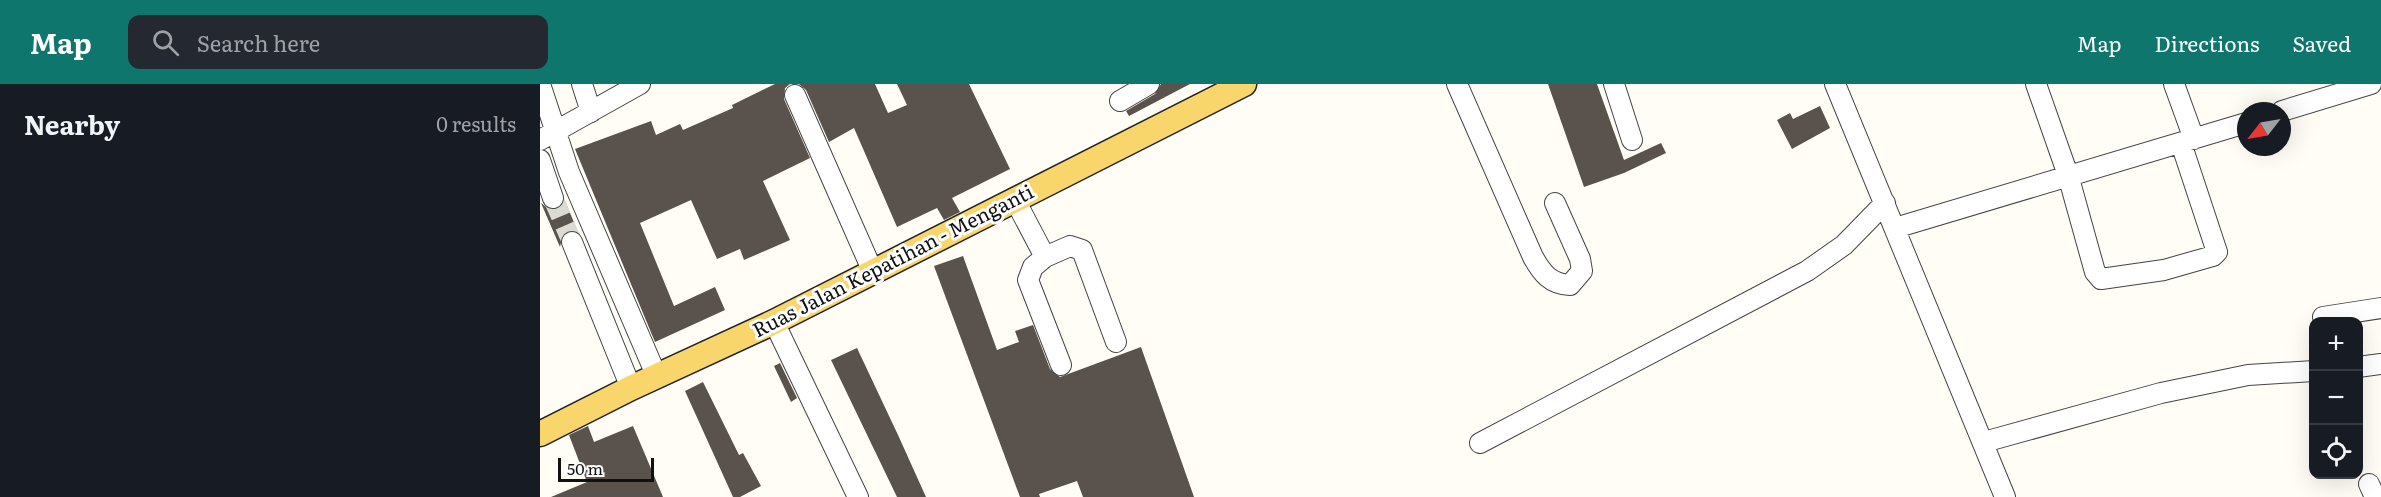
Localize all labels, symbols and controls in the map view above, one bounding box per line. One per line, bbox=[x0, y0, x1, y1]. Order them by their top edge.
search box bbox=[128, 15, 548, 69]
text: Map bbox=[30, 21, 92, 63]
icon: search bbox=[149, 26, 182, 59]
text: Search here bbox=[197, 26, 320, 59]
text: Map bbox=[2077, 27, 2122, 58]
text: Directions bbox=[2155, 27, 2260, 58]
text: Saved bbox=[2293, 27, 2351, 58]
north arrow bbox=[2237, 102, 2291, 156]
text: Nearby bbox=[24, 104, 120, 143]
text: 0 results bbox=[436, 108, 516, 138]
street label: Ruas Jalan Kepatihan - Menganti bbox=[746, 175, 1038, 343]
map controls bbox=[2309, 317, 2363, 479]
button: + bbox=[2309, 317, 2363, 371]
button: − bbox=[2309, 371, 2363, 425]
button: locate bbox=[2309, 425, 2363, 479]
scale bar bbox=[558, 455, 654, 482]
text: 50 m bbox=[567, 456, 603, 480]

